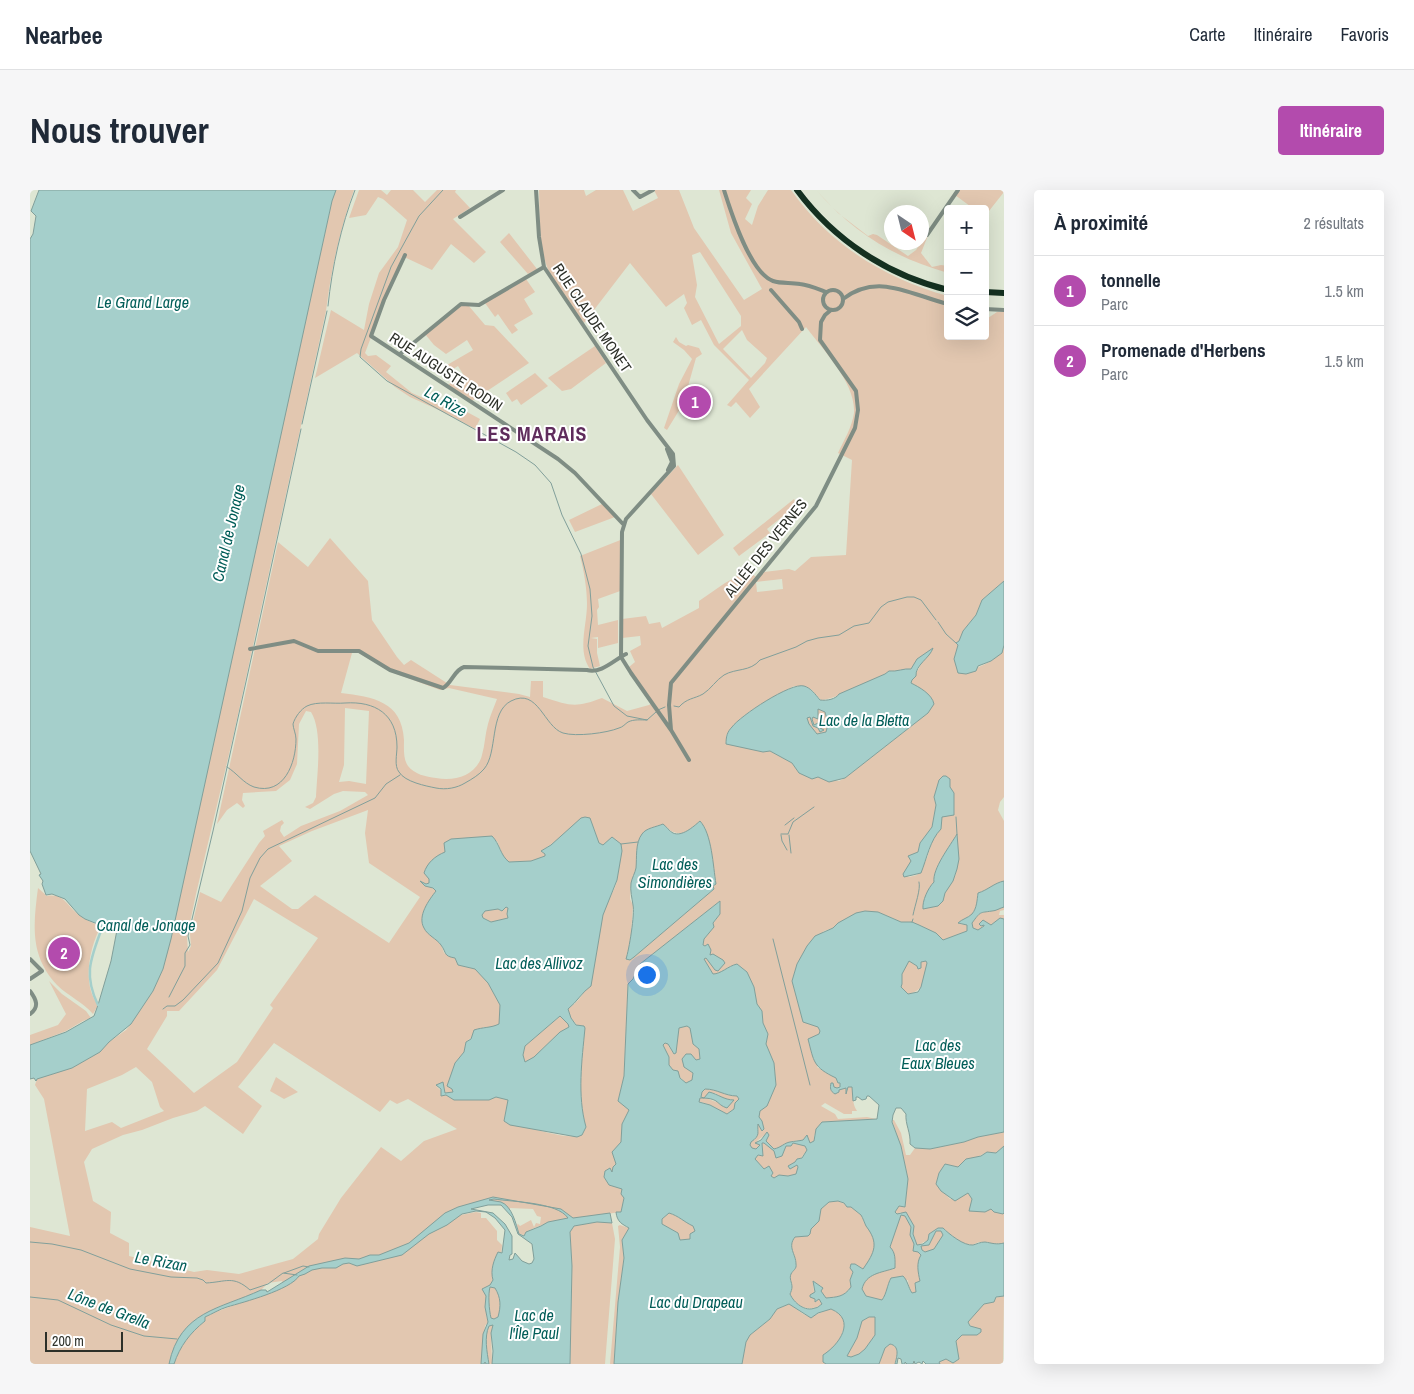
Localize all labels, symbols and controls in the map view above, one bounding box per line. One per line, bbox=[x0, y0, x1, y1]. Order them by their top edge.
text: Nearbee bbox=[25, 19, 103, 51]
text: Carte bbox=[1189, 22, 1225, 47]
text: Itinéraire bbox=[1253, 22, 1313, 47]
text: Favoris bbox=[1341, 22, 1389, 47]
button: Itinéraire bbox=[1278, 106, 1384, 155]
text: Nous trouver bbox=[30, 107, 209, 154]
north arrow bbox=[884, 205, 929, 250]
map controls bbox=[944, 205, 989, 340]
button: + bbox=[944, 205, 989, 250]
text: À proximité bbox=[1054, 208, 1148, 237]
text: 2 résultats bbox=[1303, 212, 1364, 234]
button: − bbox=[944, 250, 989, 295]
street label: RUE CLAUDE MONET bbox=[548, 259, 637, 377]
text: tonnelle bbox=[1101, 267, 1161, 293]
text: 1 bbox=[1066, 280, 1074, 302]
text: 1.5 km bbox=[1325, 280, 1364, 302]
water label: Le Grand Large bbox=[97, 291, 189, 313]
text: Parc bbox=[1101, 293, 1128, 315]
button: layers bbox=[944, 295, 989, 340]
street label: RUE AUGUSTE RODIN bbox=[386, 327, 507, 416]
text: Promenade d'Herbens bbox=[1101, 337, 1266, 363]
text: 2 bbox=[1066, 350, 1074, 372]
text: 1.5 km bbox=[1325, 350, 1364, 372]
text: Parc bbox=[1101, 363, 1128, 385]
water label: La Rize bbox=[421, 380, 471, 422]
pin: 1 bbox=[679, 383, 711, 421]
district label: LES MARAIS bbox=[476, 420, 588, 447]
water label: Canal de Jonage bbox=[206, 482, 250, 584]
street label: ALLÉE DES VERNES bbox=[719, 494, 812, 602]
water label: Lac de la Bletta bbox=[819, 709, 909, 731]
water label: Lac des Simondières bbox=[638, 853, 713, 893]
water label: Canal de Jonage bbox=[96, 914, 196, 936]
pin: 2 bbox=[48, 934, 80, 972]
water label: Lac des Allivoz bbox=[495, 952, 583, 974]
your location bbox=[634, 962, 660, 988]
water label: Lac des Eaux Bleues bbox=[901, 1034, 975, 1074]
water label: Le Rizan bbox=[133, 1246, 189, 1276]
water label: Lône de Grella bbox=[65, 1282, 153, 1334]
water label: Lac du Drapeau bbox=[649, 1291, 743, 1313]
water label: Lac de l'Île Paul bbox=[509, 1304, 560, 1344]
scale bar bbox=[45, 1329, 122, 1352]
text: 200 m bbox=[52, 1332, 84, 1350]

